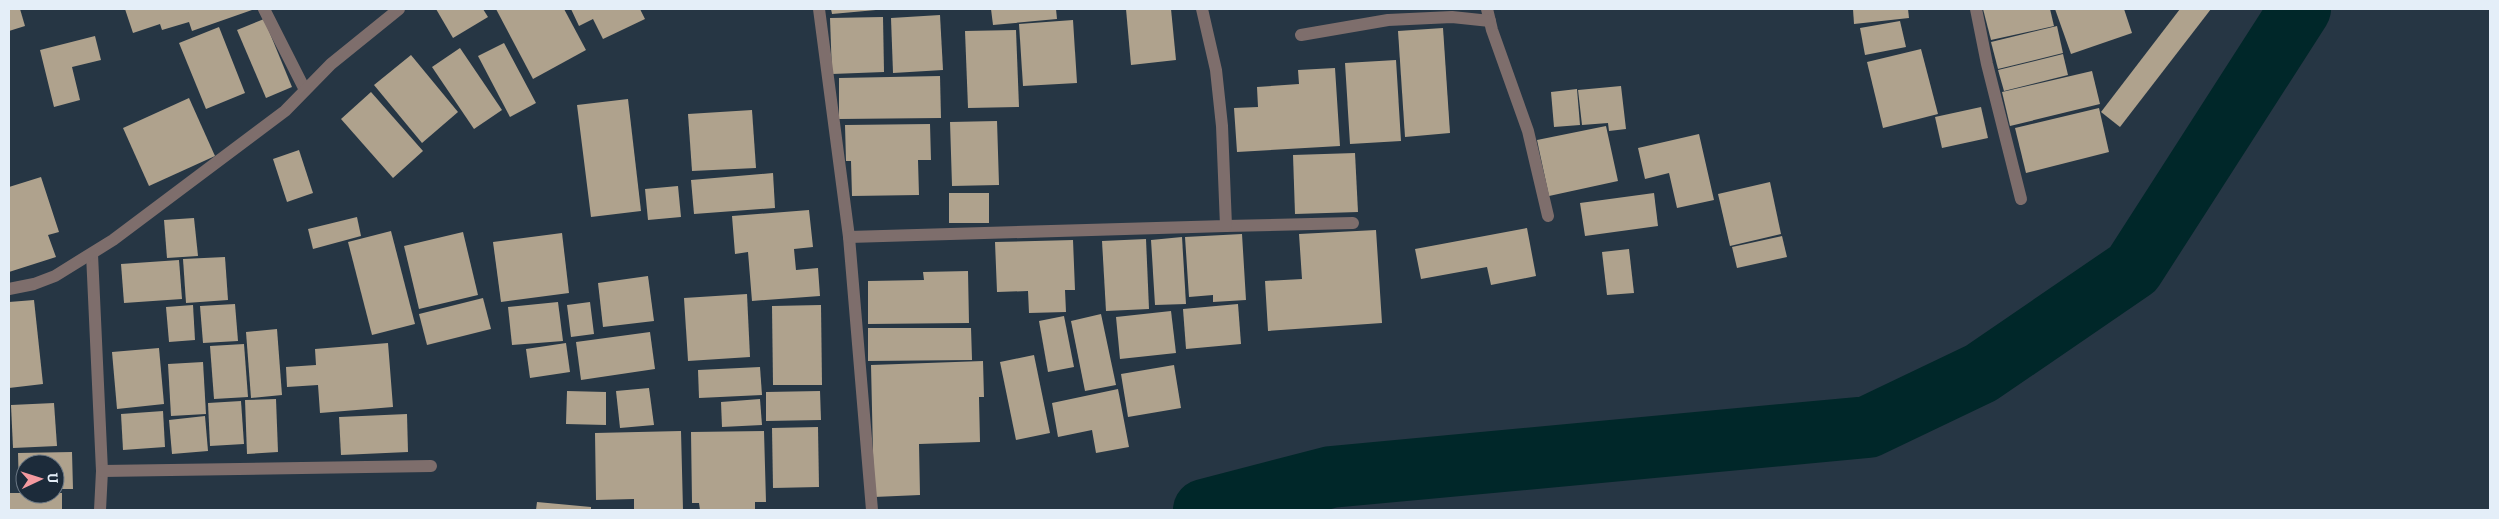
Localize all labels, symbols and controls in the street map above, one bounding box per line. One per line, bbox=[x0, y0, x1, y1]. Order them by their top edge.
north arrow bbox=[15, 454, 65, 504]
text: U bbox=[44, 472, 61, 485]

